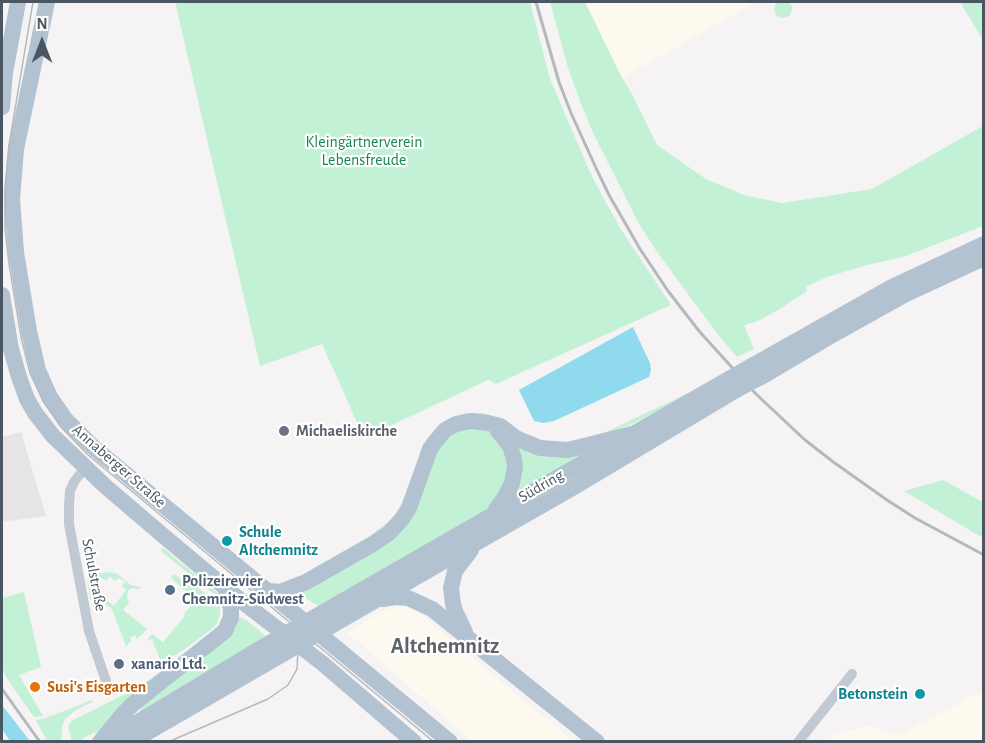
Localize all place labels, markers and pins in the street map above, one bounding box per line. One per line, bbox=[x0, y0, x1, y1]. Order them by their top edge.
place label: Michaeliskirche bbox=[296, 421, 397, 441]
marker: Michaeliskirche bbox=[277, 424, 291, 438]
place label: Schule Altchemnitz bbox=[239, 522, 318, 560]
marker: Schule Altchemnitz bbox=[220, 534, 234, 548]
place label: Polizeirevier Chemnitz-Südwest bbox=[182, 571, 304, 609]
marker: Polizeirevier Chemnitz-Südwest bbox=[163, 583, 177, 597]
place label: xanario Ltd. bbox=[131, 654, 206, 674]
marker: xanario Ltd. bbox=[112, 657, 126, 671]
place label: Susi's Eisgarten bbox=[47, 677, 146, 697]
marker: Susi's Eisgarten bbox=[28, 680, 42, 694]
place label: Betonstein bbox=[838, 684, 908, 704]
marker: Betonstein bbox=[913, 687, 927, 701]

